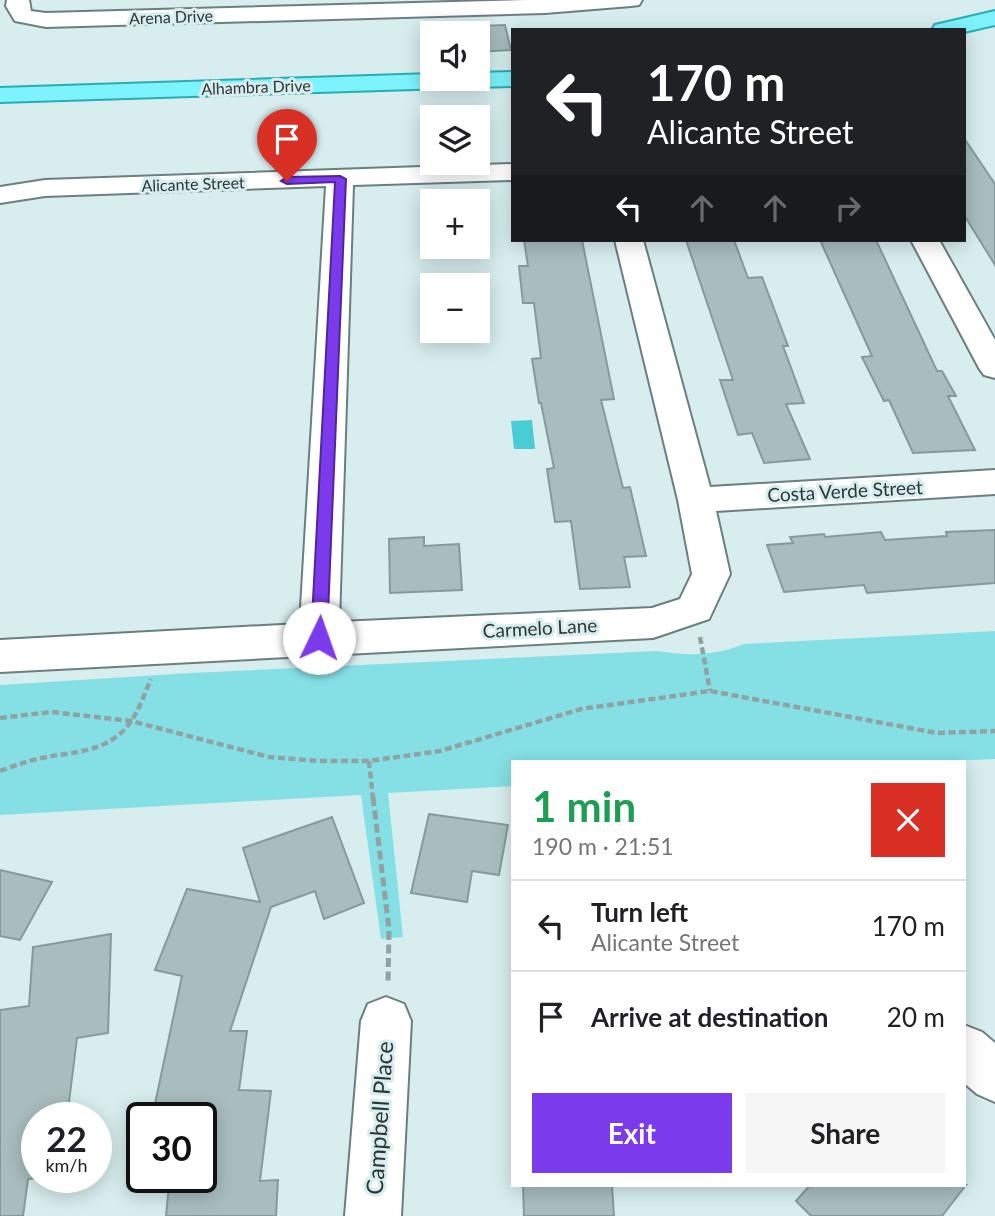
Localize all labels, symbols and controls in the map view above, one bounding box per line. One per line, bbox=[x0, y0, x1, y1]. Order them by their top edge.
street label: Arena Drive bbox=[129, 6, 213, 27]
map controls bbox=[420, 21, 490, 343]
button: sound bbox=[420, 21, 490, 91]
text: 170 m bbox=[647, 53, 785, 111]
icon: left bbox=[532, 56, 623, 147]
street label: Alhambra Drive bbox=[201, 75, 311, 98]
button: layers bbox=[420, 105, 490, 175]
pin bbox=[257, 109, 317, 181]
text: Alicante Street bbox=[647, 112, 853, 151]
icon: arrive bbox=[268, 120, 306, 158]
street label: Alicante Street bbox=[141, 172, 245, 195]
button: + bbox=[420, 189, 490, 259]
icon: left bbox=[610, 189, 648, 227]
icon: ahead bbox=[683, 189, 721, 227]
icon: ahead bbox=[756, 189, 794, 227]
icon: right bbox=[829, 189, 867, 227]
button: − bbox=[420, 273, 490, 343]
street label: Costa Verde Street bbox=[767, 475, 923, 506]
position arrow bbox=[282, 601, 356, 675]
street label: Carmelo Lane bbox=[482, 613, 598, 642]
text: 1 min bbox=[532, 781, 636, 831]
button: close bbox=[871, 783, 945, 857]
text: 190 m · 21:51 bbox=[532, 832, 674, 860]
text: Turn left bbox=[591, 896, 688, 928]
icon: left bbox=[532, 907, 570, 945]
text: 170 m bbox=[872, 910, 945, 942]
text: Alicante Street bbox=[591, 928, 739, 956]
icon: arrive bbox=[532, 998, 570, 1036]
text: Arrive at destination bbox=[591, 1001, 828, 1033]
text: 20 m bbox=[887, 1001, 945, 1033]
street label: Campbell Place bbox=[360, 1040, 398, 1196]
button: Exit bbox=[532, 1093, 732, 1173]
button: Share bbox=[746, 1093, 945, 1173]
speed limit sign: 30 bbox=[126, 1102, 217, 1193]
text: 22 bbox=[46, 1117, 87, 1159]
text: km/h bbox=[45, 1154, 88, 1176]

